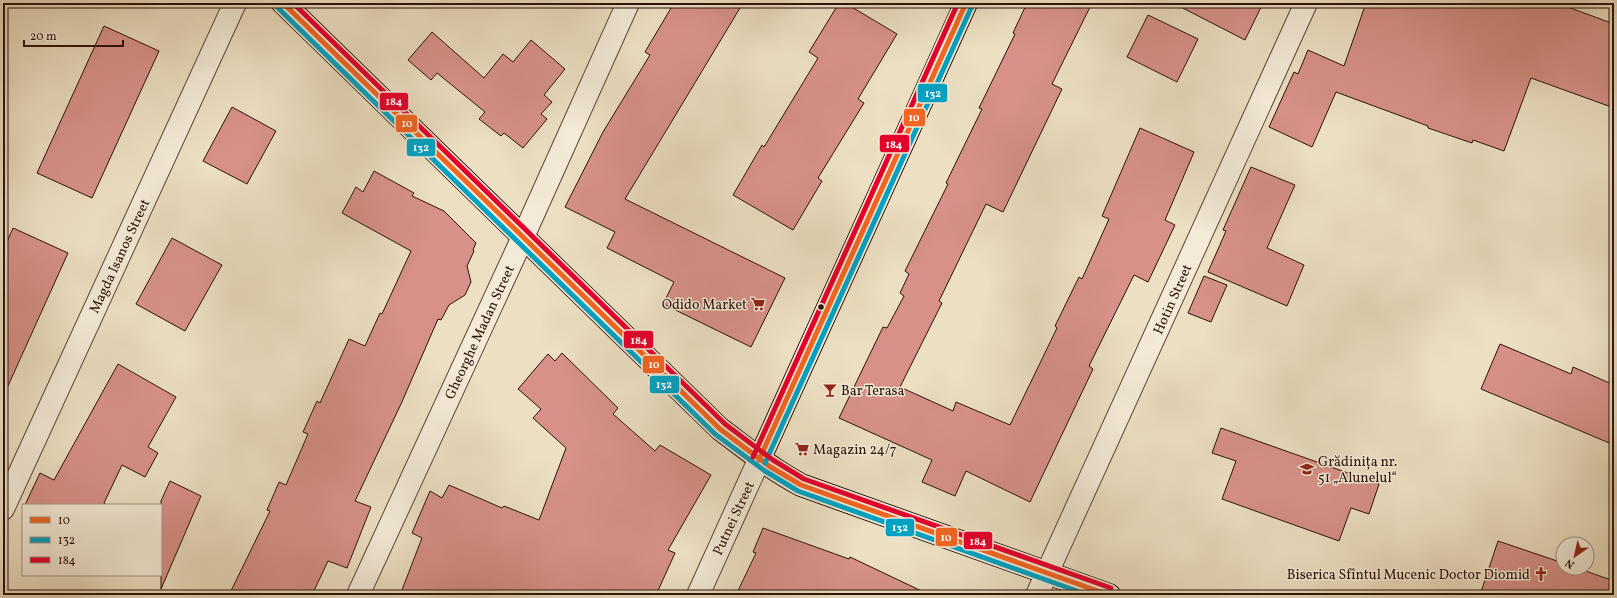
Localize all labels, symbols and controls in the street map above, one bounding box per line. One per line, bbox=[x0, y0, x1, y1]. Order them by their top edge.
scale bar bbox=[24, 22, 123, 48]
text: 20 m bbox=[30, 29, 57, 45]
line badge: 132 bbox=[917, 83, 948, 103]
text: 132 bbox=[925, 87, 941, 102]
line badge: 184 bbox=[379, 92, 409, 111]
text: 184 bbox=[386, 95, 403, 110]
line badge: 10 bbox=[903, 108, 926, 127]
text: 10 bbox=[908, 111, 920, 126]
line badge: 10 bbox=[395, 114, 418, 133]
text: 10 bbox=[401, 117, 413, 132]
line badge: 184 bbox=[879, 134, 910, 153]
line badge: 132 bbox=[406, 138, 436, 157]
text: 184 bbox=[886, 138, 903, 153]
text: 132 bbox=[413, 141, 429, 156]
street label: Magda Isanos Street bbox=[86, 196, 155, 317]
street label: Hotin Street bbox=[1149, 261, 1197, 338]
street label: Gheorghe Madan Street bbox=[441, 262, 520, 403]
place label: Odido Market bbox=[662, 296, 747, 315]
supermarket icon: Odido Market bbox=[750, 296, 766, 312]
unlabelled marker bbox=[816, 302, 826, 312]
line badge: 184 bbox=[623, 330, 654, 349]
text: 184 bbox=[631, 334, 648, 349]
line badge: 10 bbox=[642, 355, 665, 374]
text: 10 bbox=[648, 358, 660, 373]
line badge: 132 bbox=[649, 375, 680, 394]
text: 132 bbox=[656, 378, 672, 393]
bar icon: Bar Terasa bbox=[822, 382, 838, 398]
place label: Bar Terasa bbox=[841, 382, 905, 401]
supermarket icon: Magazin 24/7 bbox=[794, 441, 810, 457]
place label: Magazin 24/7 bbox=[813, 441, 897, 460]
place label: Grădinița nr. 51 „Alunelul“ bbox=[1318, 453, 1397, 488]
school or university icon: Grădinița nr. 51 „Alunelul“ bbox=[1299, 461, 1315, 477]
street label: Putnei Street bbox=[709, 478, 760, 559]
legend bbox=[22, 504, 162, 576]
text: 10 bbox=[58, 513, 70, 529]
line badge: 132 bbox=[885, 518, 915, 537]
text: 132 bbox=[892, 521, 908, 536]
line badge: 10 bbox=[935, 527, 958, 547]
text: 10 bbox=[940, 531, 952, 546]
line badge: 184 bbox=[963, 531, 993, 550]
text: 132 bbox=[58, 533, 75, 549]
text: 184 bbox=[970, 535, 987, 550]
north arrow bbox=[1555, 536, 1595, 576]
text: 184 bbox=[58, 553, 76, 569]
text: N bbox=[1563, 555, 1578, 572]
place label: Biserica Sfîntul Mucenic Doctor Diomid bbox=[1287, 566, 1530, 585]
church icon: Biserica Sfîntul Mucenic Doctor Diomid bbox=[1533, 566, 1549, 582]

